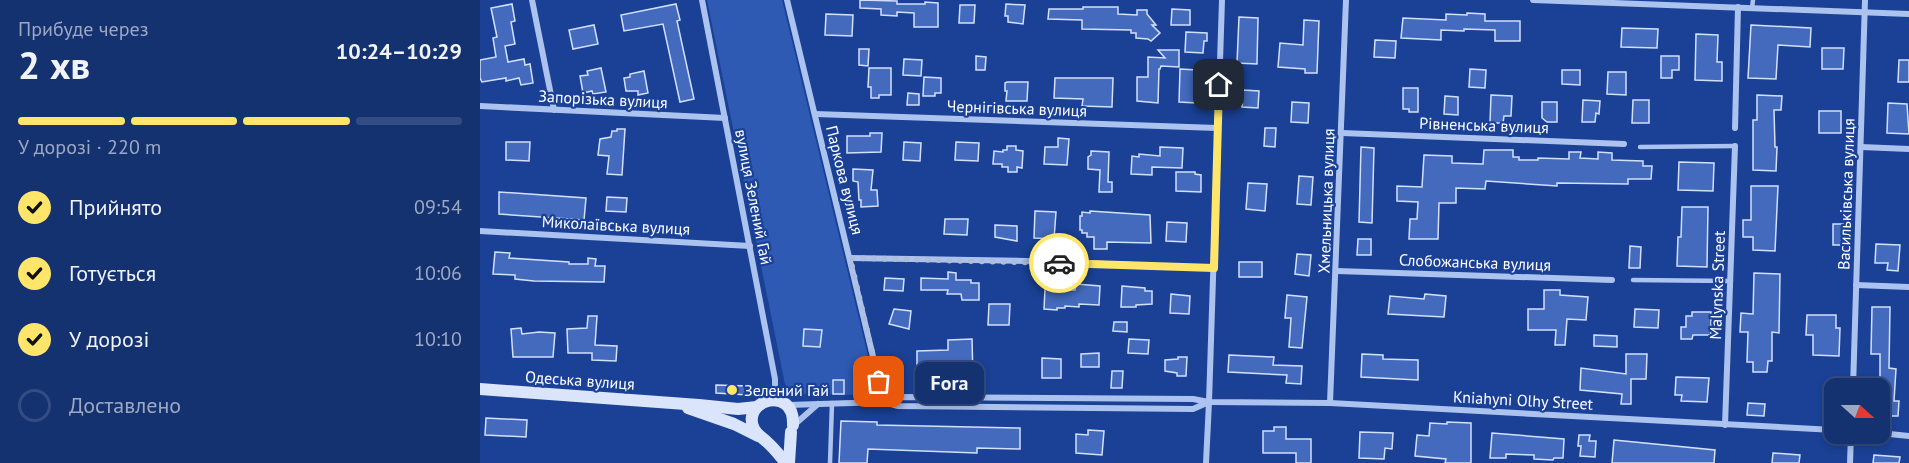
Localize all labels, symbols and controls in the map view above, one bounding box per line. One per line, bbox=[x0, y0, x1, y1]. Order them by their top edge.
text: Прибуде через bbox=[18, 16, 149, 42]
text: 10:24–10:29 bbox=[336, 37, 462, 65]
text: 2 хв bbox=[18, 39, 90, 90]
pin bbox=[1193, 59, 1244, 110]
icon: home bbox=[1202, 68, 1235, 101]
street label: Запорізька вулиця bbox=[538, 86, 668, 112]
street label: Чернігівська вулиця bbox=[946, 96, 1088, 120]
street label: Рівненська вулиця bbox=[1419, 113, 1549, 137]
street label: Васильківська вулиця bbox=[1833, 118, 1859, 270]
street label: Паркова вулиця bbox=[822, 123, 868, 237]
street label: вулиця Зелений Гай bbox=[731, 128, 777, 266]
street label: Хмельницька вулиця bbox=[1313, 128, 1339, 274]
text: У дорозі · 220 m bbox=[18, 134, 161, 160]
icon: check bbox=[18, 191, 51, 224]
text: Прийнято bbox=[69, 193, 162, 221]
text: 09:54 bbox=[414, 194, 462, 220]
street label: Миколаївська вулиця bbox=[541, 211, 691, 239]
street label: Malynska Street bbox=[1705, 230, 1729, 340]
courier bbox=[1029, 233, 1089, 293]
icon: car bbox=[1043, 247, 1076, 280]
street label: Слобожанська вулиця bbox=[1399, 249, 1551, 275]
icon: check bbox=[18, 257, 51, 290]
text: Готується bbox=[69, 259, 156, 287]
text: 10:06 bbox=[414, 260, 462, 286]
icon: check bbox=[18, 323, 51, 356]
text: У дорозі bbox=[69, 325, 149, 353]
text: 10:10 bbox=[414, 326, 462, 352]
pin bbox=[853, 356, 904, 407]
callout: Fora bbox=[915, 361, 984, 403]
icon: bag bbox=[862, 365, 895, 398]
street label: Одеська вулиця bbox=[524, 366, 636, 394]
text: Fora bbox=[931, 370, 968, 396]
north arrow bbox=[1824, 378, 1890, 444]
map controls bbox=[1824, 378, 1890, 444]
place label: Зелений Гай bbox=[744, 380, 829, 400]
marker: Зелений Гай bbox=[725, 383, 739, 397]
street label: Kniahyni Olhy Street bbox=[1452, 386, 1594, 414]
text: Доставлено bbox=[69, 391, 181, 419]

